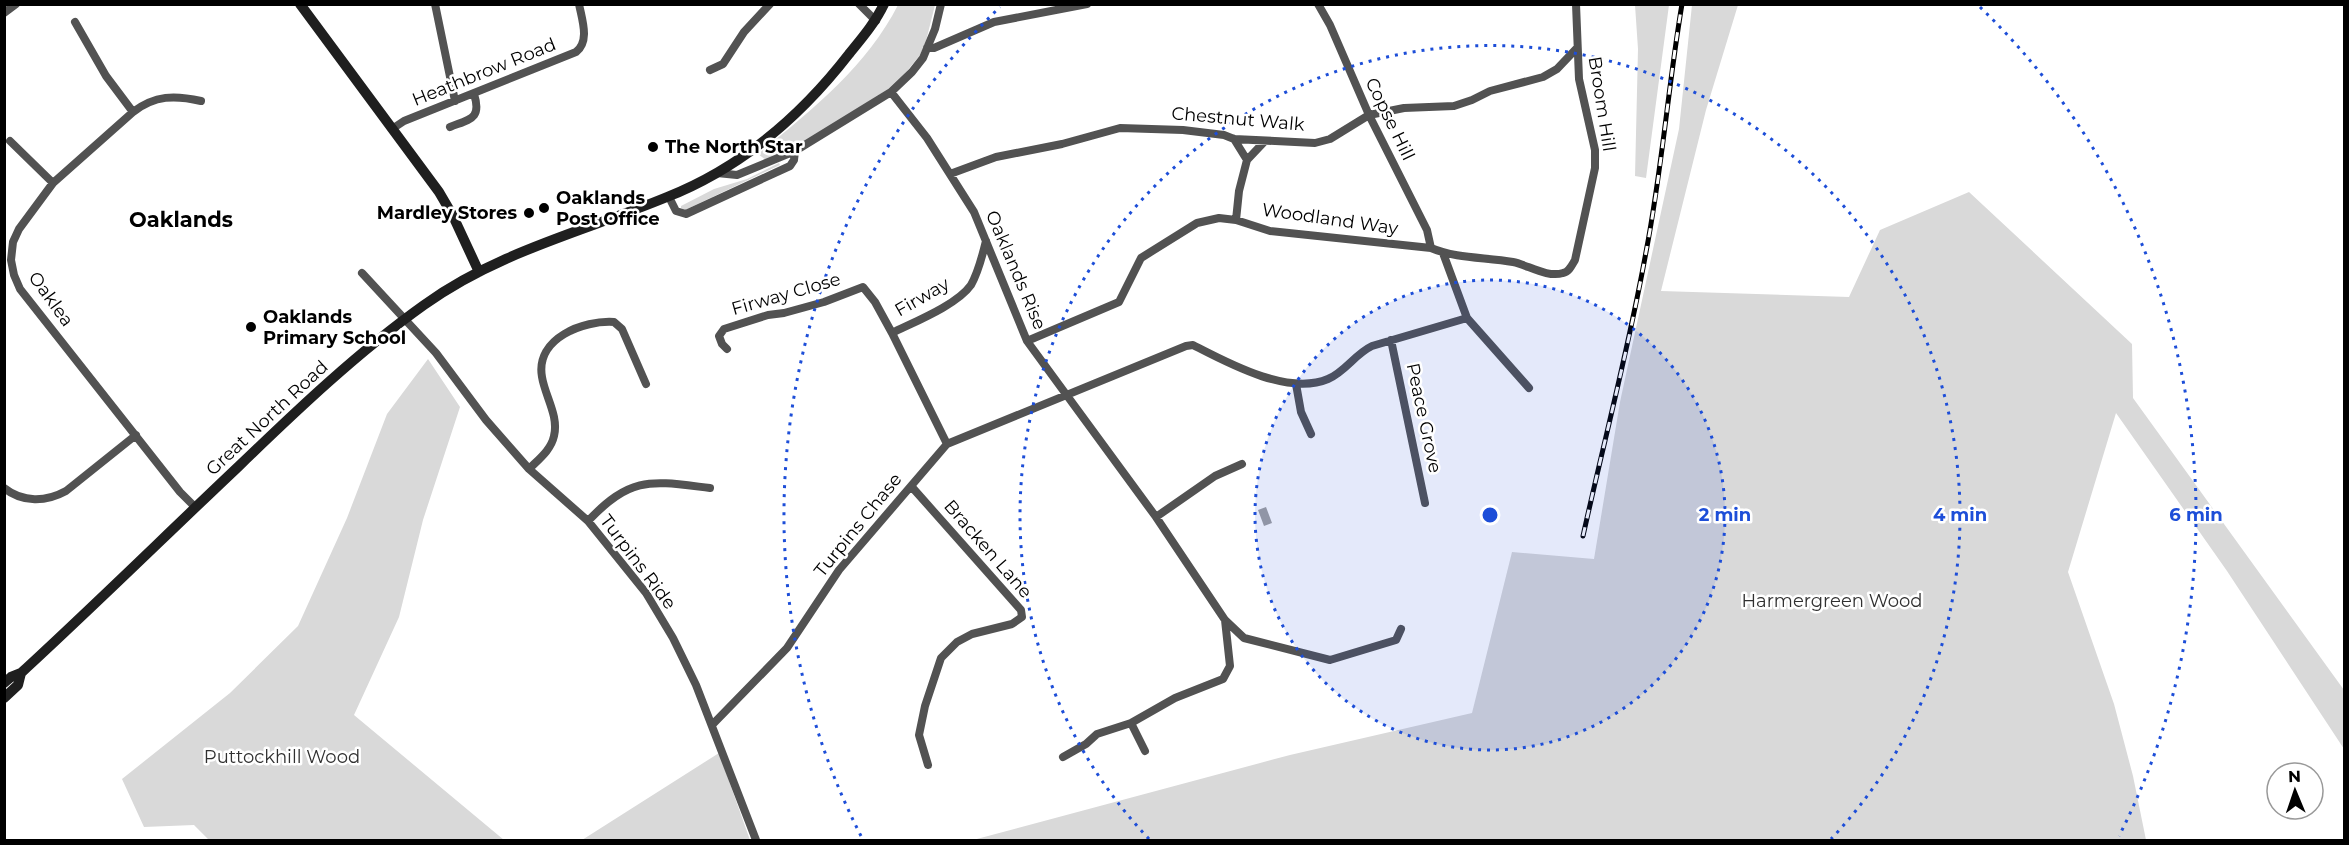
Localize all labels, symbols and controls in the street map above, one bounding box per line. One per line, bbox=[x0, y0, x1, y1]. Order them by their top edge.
street label: Heathbrow Road bbox=[409, 33, 559, 111]
street label: Broom Hill bbox=[1584, 55, 1620, 153]
street label: Copse Hill bbox=[1361, 74, 1419, 164]
street label: Chestnut Walk bbox=[1171, 102, 1306, 136]
place label: The North Star bbox=[665, 136, 803, 158]
marker: The North Star bbox=[646, 140, 660, 154]
place label: Oaklands Post Office bbox=[556, 187, 660, 230]
street label: Woodland Way bbox=[1260, 199, 1400, 239]
marker: Oaklands Post Office bbox=[537, 201, 551, 215]
place label: Mardley Stores bbox=[377, 202, 517, 224]
marker: Mardley Stores bbox=[522, 206, 536, 220]
district label: Oaklands bbox=[129, 207, 233, 232]
street label: Oaklands Rise bbox=[981, 207, 1051, 333]
street label: Oaklea bbox=[24, 267, 78, 331]
street label: Firway Close bbox=[729, 268, 843, 320]
street label: Firway bbox=[891, 273, 953, 321]
place label: Oaklands Primary School bbox=[263, 306, 406, 349]
marker: Oaklands Primary School bbox=[244, 320, 258, 334]
street label: Great North Road bbox=[201, 356, 333, 480]
street label: Peace Grove bbox=[1402, 361, 1446, 475]
street label: Turpins Chase bbox=[809, 469, 907, 581]
street label: Bracken Lane bbox=[939, 495, 1037, 603]
text: 2 min bbox=[1699, 504, 1751, 526]
text: 4 min bbox=[1933, 504, 1987, 526]
text: 6 min bbox=[2169, 504, 2223, 526]
centre of rings bbox=[1480, 505, 1500, 525]
street label: Turpins Ride bbox=[595, 510, 681, 614]
park label: Harmergreen Wood bbox=[1741, 590, 1923, 612]
park label: Puttockhill Wood bbox=[204, 746, 360, 768]
north arrow bbox=[2265, 761, 2325, 821]
text: N bbox=[2288, 767, 2301, 786]

